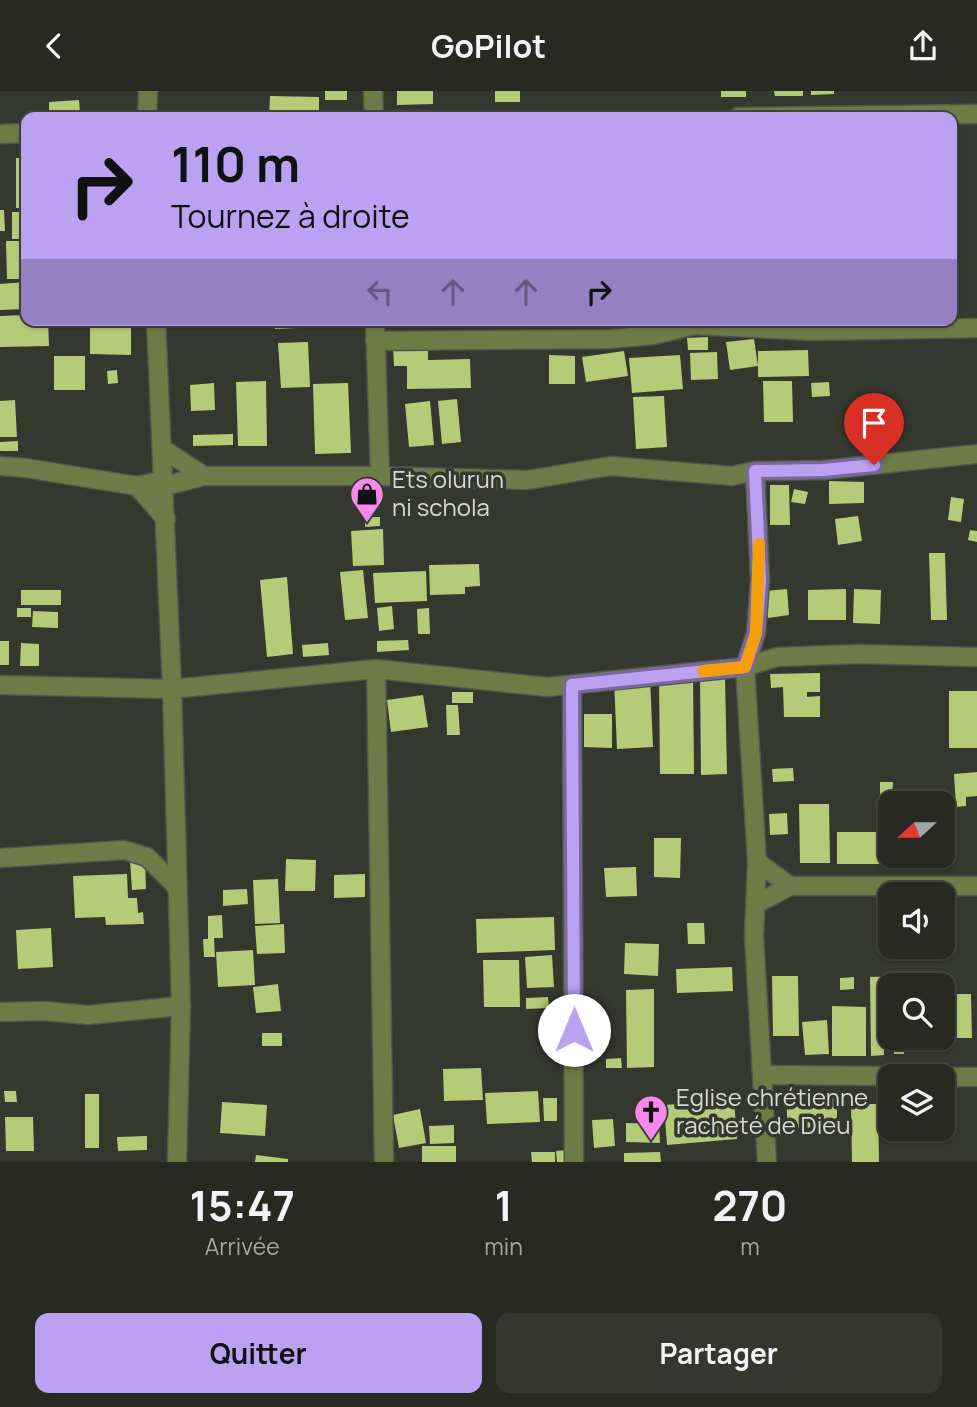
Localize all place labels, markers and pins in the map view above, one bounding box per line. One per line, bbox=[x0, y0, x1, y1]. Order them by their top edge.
pin bbox=[844, 393, 904, 465]
place label: Ets olurun ni schola bbox=[392, 462, 504, 523]
shop icon: Ets olurun ni schola bbox=[348, 475, 386, 524]
place label: Eglise chrétienne racheté de Dieu bbox=[676, 1080, 868, 1141]
church icon: Eglise chrétienne racheté de Dieu bbox=[632, 1093, 670, 1142]

